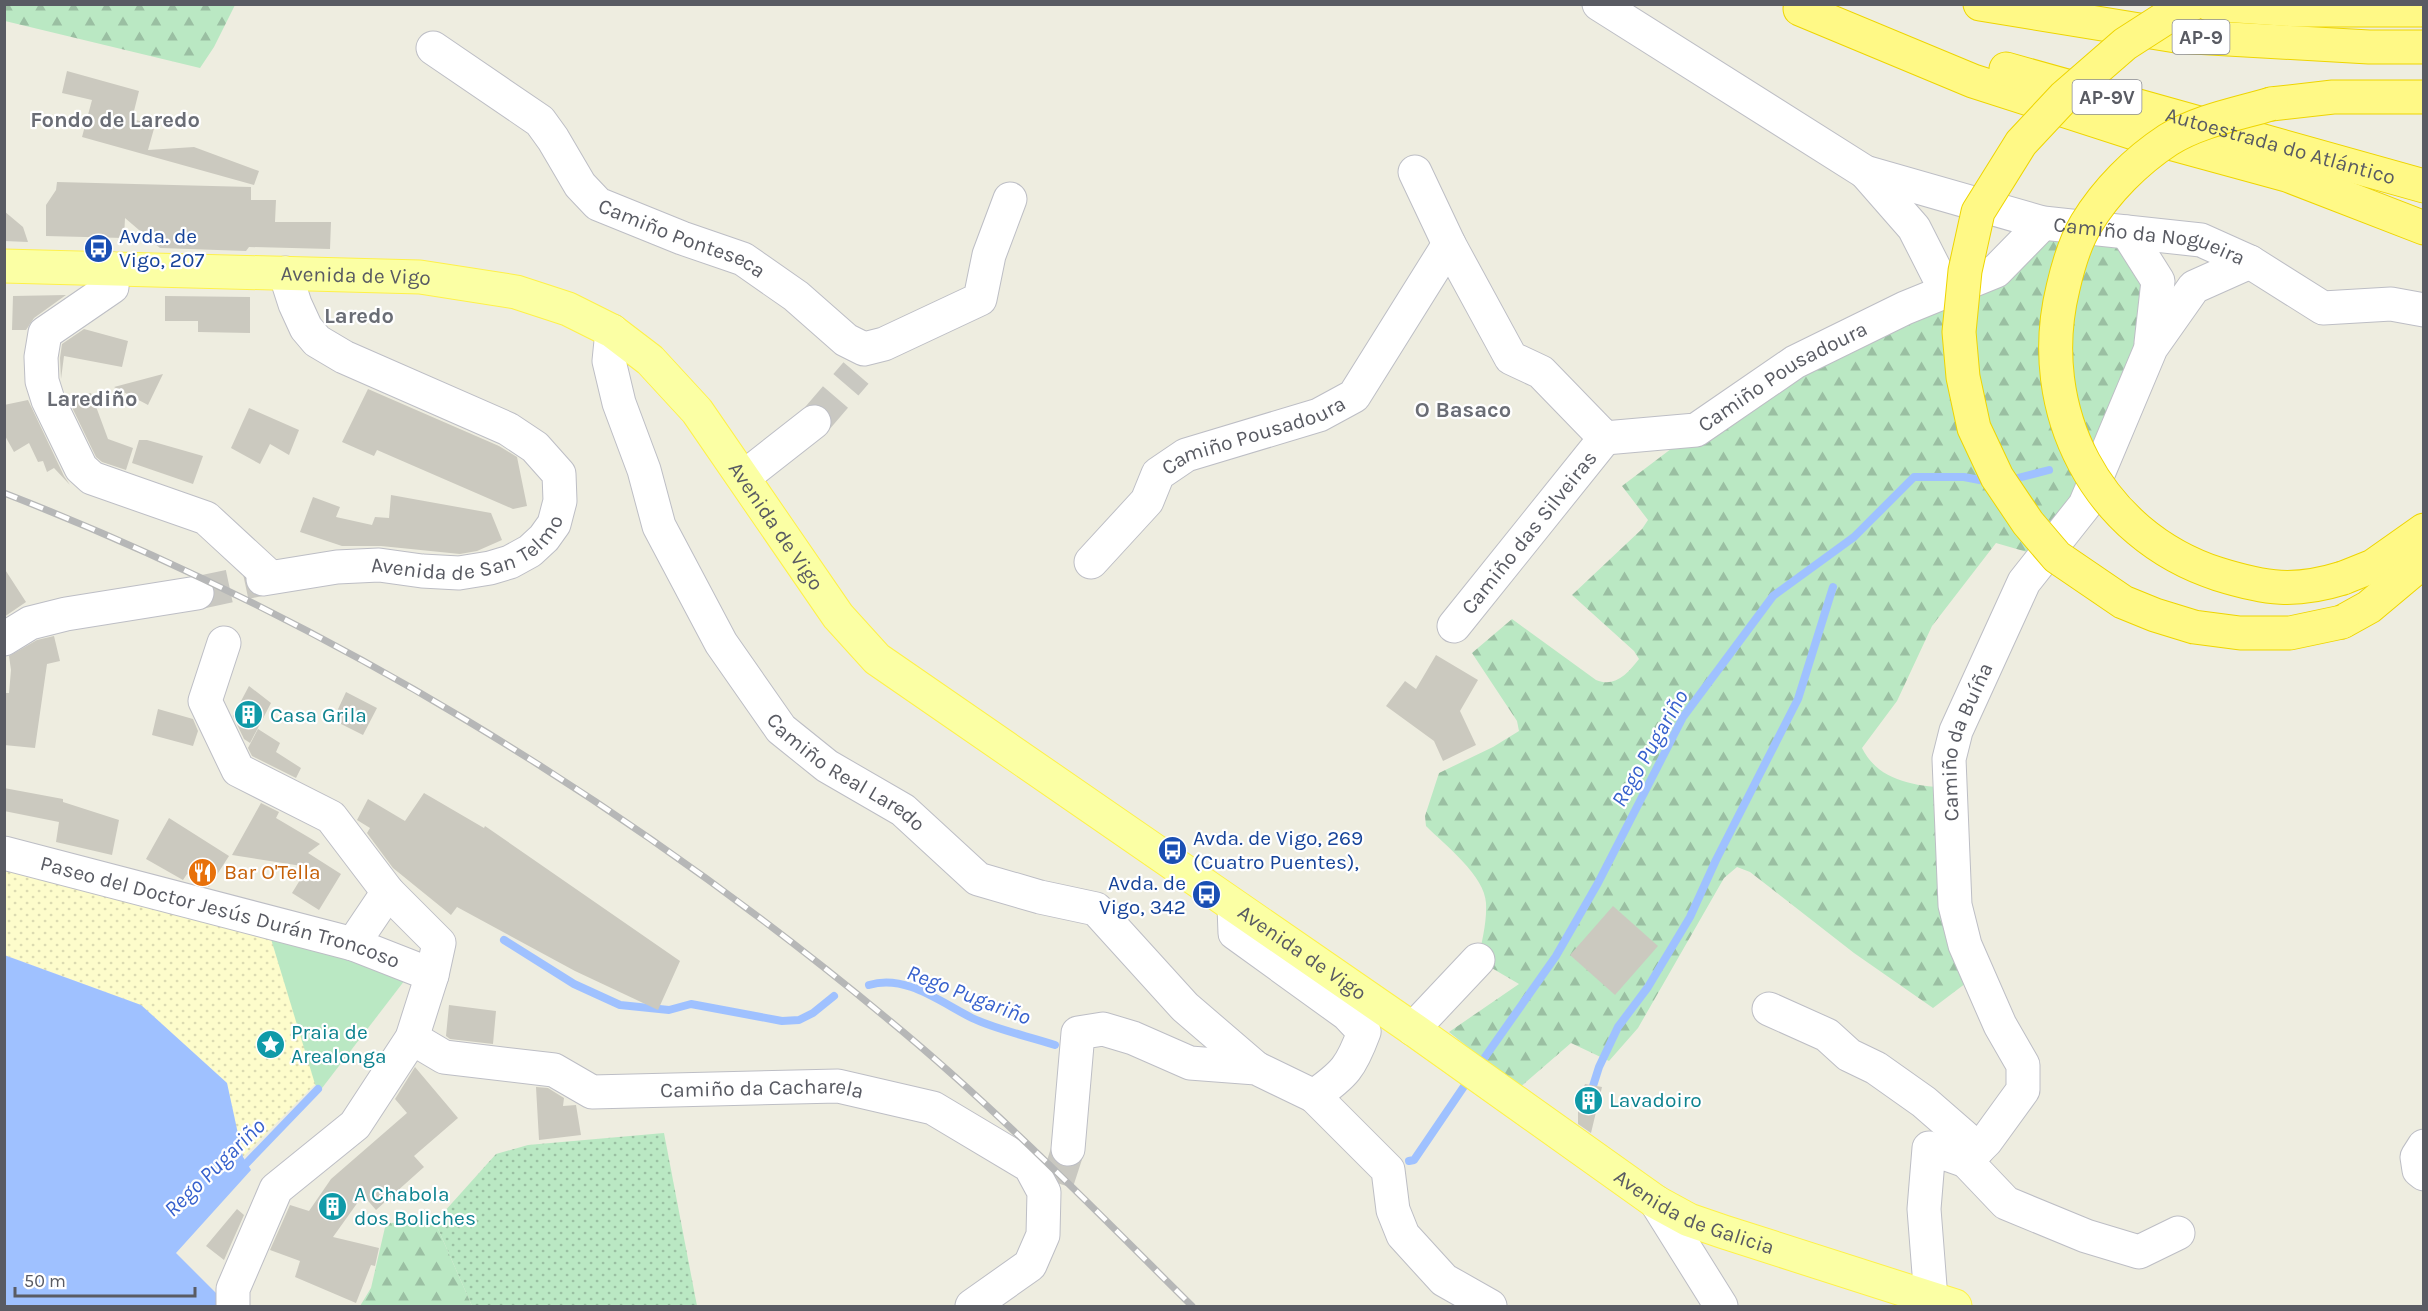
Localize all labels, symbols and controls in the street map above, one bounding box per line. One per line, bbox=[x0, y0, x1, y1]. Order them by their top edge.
road number: AP-9 bbox=[2172, 20, 2230, 54]
road number: AP-9V bbox=[2072, 80, 2142, 114]
street label: Autoestrada do Atlántico bbox=[2163, 102, 2398, 189]
district label: Fondo de Laredo bbox=[30, 107, 200, 133]
street label: Camiño Ponteseca bbox=[595, 193, 770, 283]
street label: Camiño da Nogueira bbox=[2052, 212, 2249, 270]
place label: Avda. de Vigo, 207 bbox=[119, 224, 204, 272]
bus stop icon: Avda. de Vigo, 207 bbox=[82, 232, 114, 264]
street label: Avenida de Vigo bbox=[280, 261, 433, 291]
district label: Laredo bbox=[324, 303, 394, 329]
street label: Camiño Pousadoura bbox=[1694, 316, 1871, 437]
district label: Larediño bbox=[47, 386, 137, 412]
street label: Camiño Pousadoura bbox=[1157, 391, 1350, 480]
district label: O Basaco bbox=[1415, 397, 1511, 423]
street label: Camiño das Silveiras bbox=[1456, 446, 1602, 619]
street label: Avenida de Vigo bbox=[724, 457, 829, 595]
street label: Avenida de San Telmo bbox=[370, 513, 568, 585]
street label: Camiño da Buíña bbox=[1937, 659, 1998, 822]
water label: Rego Pugariño bbox=[1606, 685, 1694, 811]
building icon: Casa Grila bbox=[233, 699, 265, 731]
place label: Casa Grila bbox=[270, 703, 367, 727]
street label: Camiño Real Laredo bbox=[762, 708, 930, 836]
place label: Avda. de Vigo, 269 (Cuatro Puentes), bbox=[1193, 826, 1363, 874]
bus stop icon: Avda. de Vigo, 269 (Cuatro Puentes), bbox=[1156, 834, 1188, 866]
street label: Paseo del Doctor Jesús Durán Troncoso bbox=[38, 851, 403, 973]
restaurant icon: Bar O'Tella bbox=[187, 856, 219, 888]
place label: Bar O'Tella bbox=[224, 860, 321, 884]
place label: Avda. de Vigo, 342 bbox=[1099, 871, 1186, 919]
bus stop icon: Avda. de Vigo, 342 bbox=[1191, 879, 1223, 911]
street label: Avenida de Vigo bbox=[1233, 900, 1371, 1005]
water label: Rego Pugariño bbox=[903, 959, 1034, 1031]
place label: Praia de Arealonga bbox=[291, 1020, 386, 1068]
place icon: Praia de Arealonga bbox=[254, 1028, 286, 1060]
street label: Camiño da Cacharela bbox=[660, 1074, 866, 1104]
building icon: Lavadoiro bbox=[1572, 1084, 1604, 1116]
place label: Lavadoiro bbox=[1609, 1088, 1702, 1112]
water label: Rego Pugariño bbox=[159, 1113, 271, 1222]
street label: Avenida de Galicia bbox=[1610, 1164, 1777, 1259]
place label: A Chabola dos Boliches bbox=[354, 1182, 476, 1230]
building icon: A Chabola dos Boliches bbox=[317, 1190, 349, 1222]
scale bar bbox=[15, 1260, 195, 1298]
text: 50 m bbox=[24, 1270, 66, 1292]

